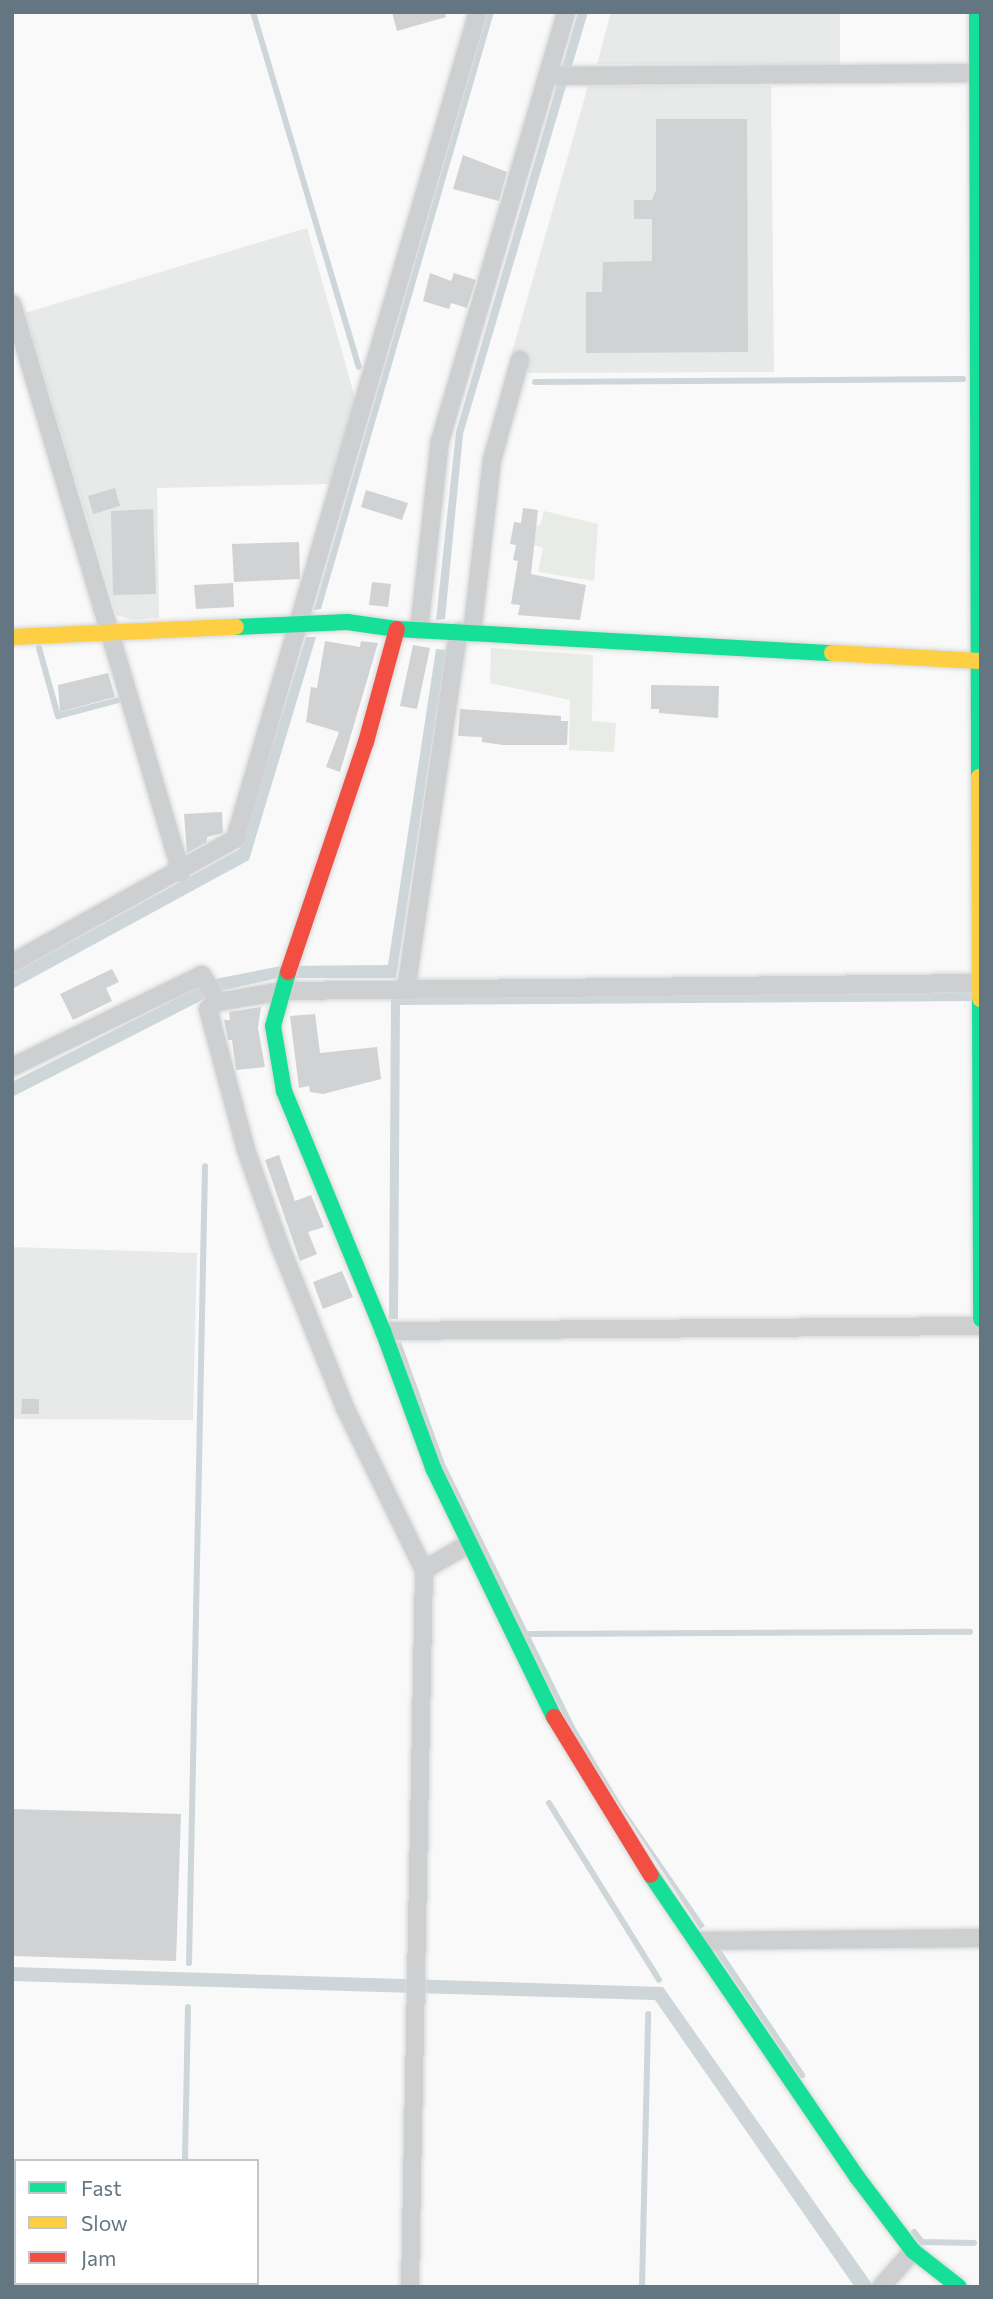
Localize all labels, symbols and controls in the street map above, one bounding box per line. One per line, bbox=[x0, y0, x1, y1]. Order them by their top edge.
legend bbox=[14, 2159, 259, 2285]
text: Fast bbox=[81, 2175, 122, 2200]
text: Slow bbox=[81, 2210, 128, 2235]
text: Jam bbox=[81, 2245, 116, 2270]

